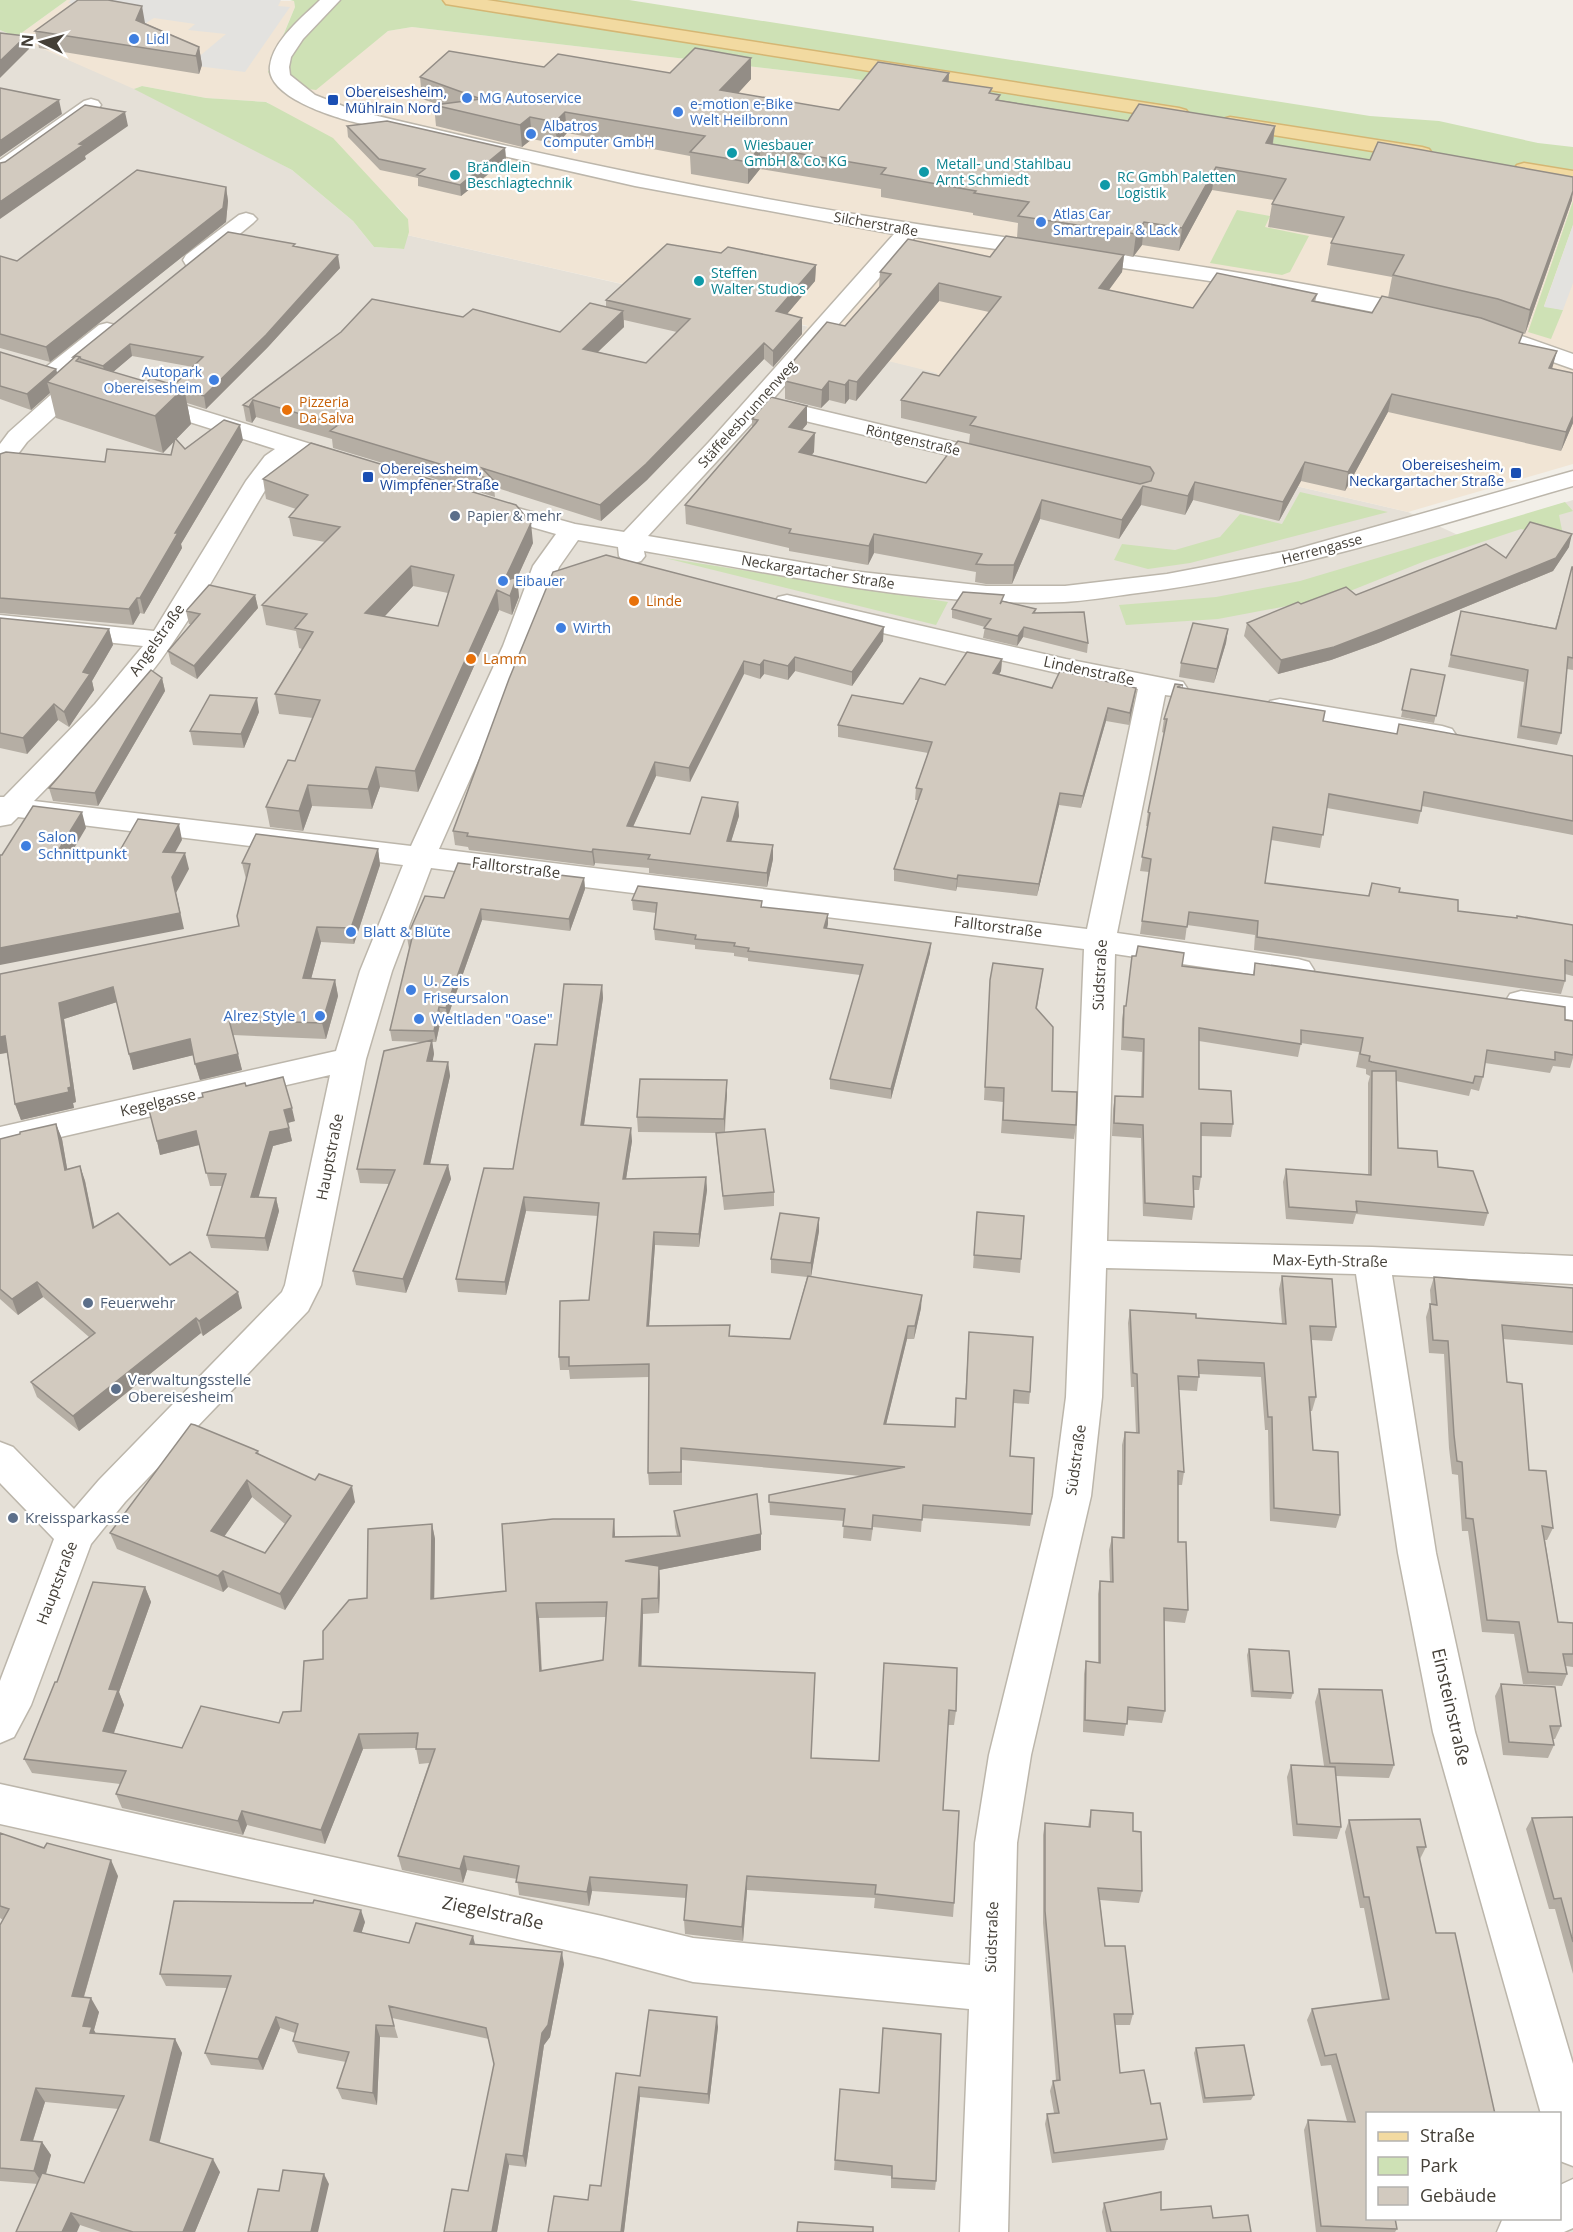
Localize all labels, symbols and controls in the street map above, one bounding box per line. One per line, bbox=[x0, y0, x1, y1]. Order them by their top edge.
north arrow bbox=[12, 12, 72, 72]
place label: Lidl bbox=[146, 29, 169, 48]
marker: Lidl bbox=[127, 32, 141, 46]
text: N bbox=[16, 33, 39, 48]
place label: Obereisesheim, Mühlrain Nord bbox=[345, 82, 447, 117]
place label: MG Autoservice bbox=[479, 88, 582, 107]
marker: MG Autoservice bbox=[460, 91, 474, 105]
marker: Obereisesheim, Mühlrain Nord bbox=[326, 93, 340, 107]
place label: e-motion e-Bike Welt Heilbronn bbox=[690, 94, 793, 129]
marker: e-motion e-Bike Welt Heilbronn bbox=[671, 105, 685, 119]
place label: Albatros Computer GmbH bbox=[543, 116, 655, 151]
marker: Albatros Computer GmbH bbox=[524, 127, 538, 141]
place label: Wiesbauer GmbH & Co. KG bbox=[744, 135, 847, 170]
marker: Wiesbauer GmbH & Co. KG bbox=[725, 146, 739, 160]
place label: Metall- und Stahlbau Arnt Schmiedt bbox=[936, 154, 1071, 189]
place label: Brändlein Beschlagtechnik bbox=[467, 157, 573, 192]
marker: Metall- und Stahlbau Arnt Schmiedt bbox=[917, 165, 931, 179]
place label: RC Gmbh Paletten Logistik bbox=[1117, 167, 1236, 202]
marker: Brändlein Beschlagtechnik bbox=[448, 168, 462, 182]
marker: RC Gmbh Paletten Logistik bbox=[1098, 178, 1112, 192]
place label: Atlas Car Smartrepair & Lack bbox=[1053, 204, 1179, 239]
street label: Silcherstraße bbox=[832, 207, 920, 240]
marker: Atlas Car Smartrepair & Lack bbox=[1034, 215, 1048, 229]
place label: Steffen Walter Studios bbox=[711, 263, 806, 298]
marker: Steffen Walter Studios bbox=[692, 274, 706, 288]
street label: Stäffelesbrunnenweg bbox=[693, 356, 800, 472]
place label: Autopark Obereisesheim bbox=[103, 362, 203, 397]
marker: Autopark Obereisesheim bbox=[207, 373, 221, 387]
place label: Pizzeria Da Salva bbox=[299, 392, 354, 427]
marker: Pizzeria Da Salva bbox=[280, 403, 294, 417]
street label: Röntgenstraße bbox=[864, 419, 962, 460]
place label: Obereisesheim, Neckargartacher Straße bbox=[1349, 455, 1504, 490]
place label: Obereisesheim, Wimpfener Straße bbox=[380, 459, 499, 494]
marker: Obereisesheim, Neckargartacher Straße bbox=[1509, 466, 1523, 480]
marker: Obereisesheim, Wimpfener Straße bbox=[361, 470, 375, 484]
place label: Papier & mehr bbox=[467, 506, 562, 525]
marker: Papier & mehr bbox=[448, 509, 462, 523]
street label: Herrengasse bbox=[1279, 529, 1364, 568]
street label: Neckargartacher Straße bbox=[740, 550, 896, 593]
place label: Eibauer bbox=[515, 571, 565, 590]
marker: Eibauer bbox=[496, 574, 510, 588]
place label: Linde bbox=[646, 591, 682, 610]
marker: Linde bbox=[627, 594, 641, 608]
street label: Angelstraße bbox=[124, 599, 188, 679]
place label: Wirth bbox=[573, 617, 611, 637]
marker: Wirth bbox=[554, 621, 568, 635]
place label: Lamm bbox=[483, 648, 527, 668]
street label: Lindenstraße bbox=[1042, 651, 1136, 689]
marker: Lamm bbox=[464, 652, 478, 666]
place label: Salon Schnittpunkt bbox=[38, 826, 127, 863]
marker: Salon Schnittpunkt bbox=[19, 839, 33, 853]
street label: Falltorstraße bbox=[471, 852, 561, 882]
street label: Falltorstraße bbox=[953, 911, 1043, 941]
place label: Blatt & Blüte bbox=[363, 921, 451, 941]
marker: Blatt & Blüte bbox=[344, 925, 358, 939]
street label: Südstraße bbox=[1087, 939, 1111, 1011]
place label: U. Zeis Friseursalon bbox=[423, 970, 509, 1007]
marker: U. Zeis Friseursalon bbox=[404, 983, 418, 997]
place label: Alrez Style 1 bbox=[223, 1005, 308, 1025]
place label: Weltladen "Oase" bbox=[431, 1008, 553, 1028]
marker: Alrez Style 1 bbox=[313, 1009, 327, 1023]
marker: Weltladen "Oase" bbox=[412, 1012, 426, 1026]
street label: Kegelgasse bbox=[118, 1084, 198, 1120]
street label: Hauptstraße bbox=[311, 1112, 347, 1202]
street label: Max-Eyth-Straße bbox=[1272, 1249, 1388, 1271]
place label: Feuerwehr bbox=[100, 1292, 175, 1312]
marker: Feuerwehr bbox=[81, 1296, 95, 1310]
place label: Verwaltungsstelle Obereisesheim bbox=[128, 1369, 251, 1406]
marker: Verwaltungsstelle Obereisesheim bbox=[109, 1382, 123, 1396]
street label: Südstraße bbox=[1060, 1423, 1090, 1497]
place label: Kreissparkasse bbox=[25, 1507, 129, 1527]
marker: Kreissparkasse bbox=[6, 1511, 20, 1525]
street label: Hauptstraße bbox=[31, 1538, 81, 1627]
street label: Einsteinstraße bbox=[1427, 1646, 1477, 1768]
street label: Ziegelstraße bbox=[440, 1890, 546, 1934]
street label: Südstraße bbox=[980, 1901, 1002, 1973]
legend bbox=[1366, 2112, 1561, 2220]
text: Straße bbox=[1420, 2123, 1475, 2147]
text: Park bbox=[1420, 2153, 1458, 2177]
text: Gebäude bbox=[1420, 2183, 1496, 2207]

